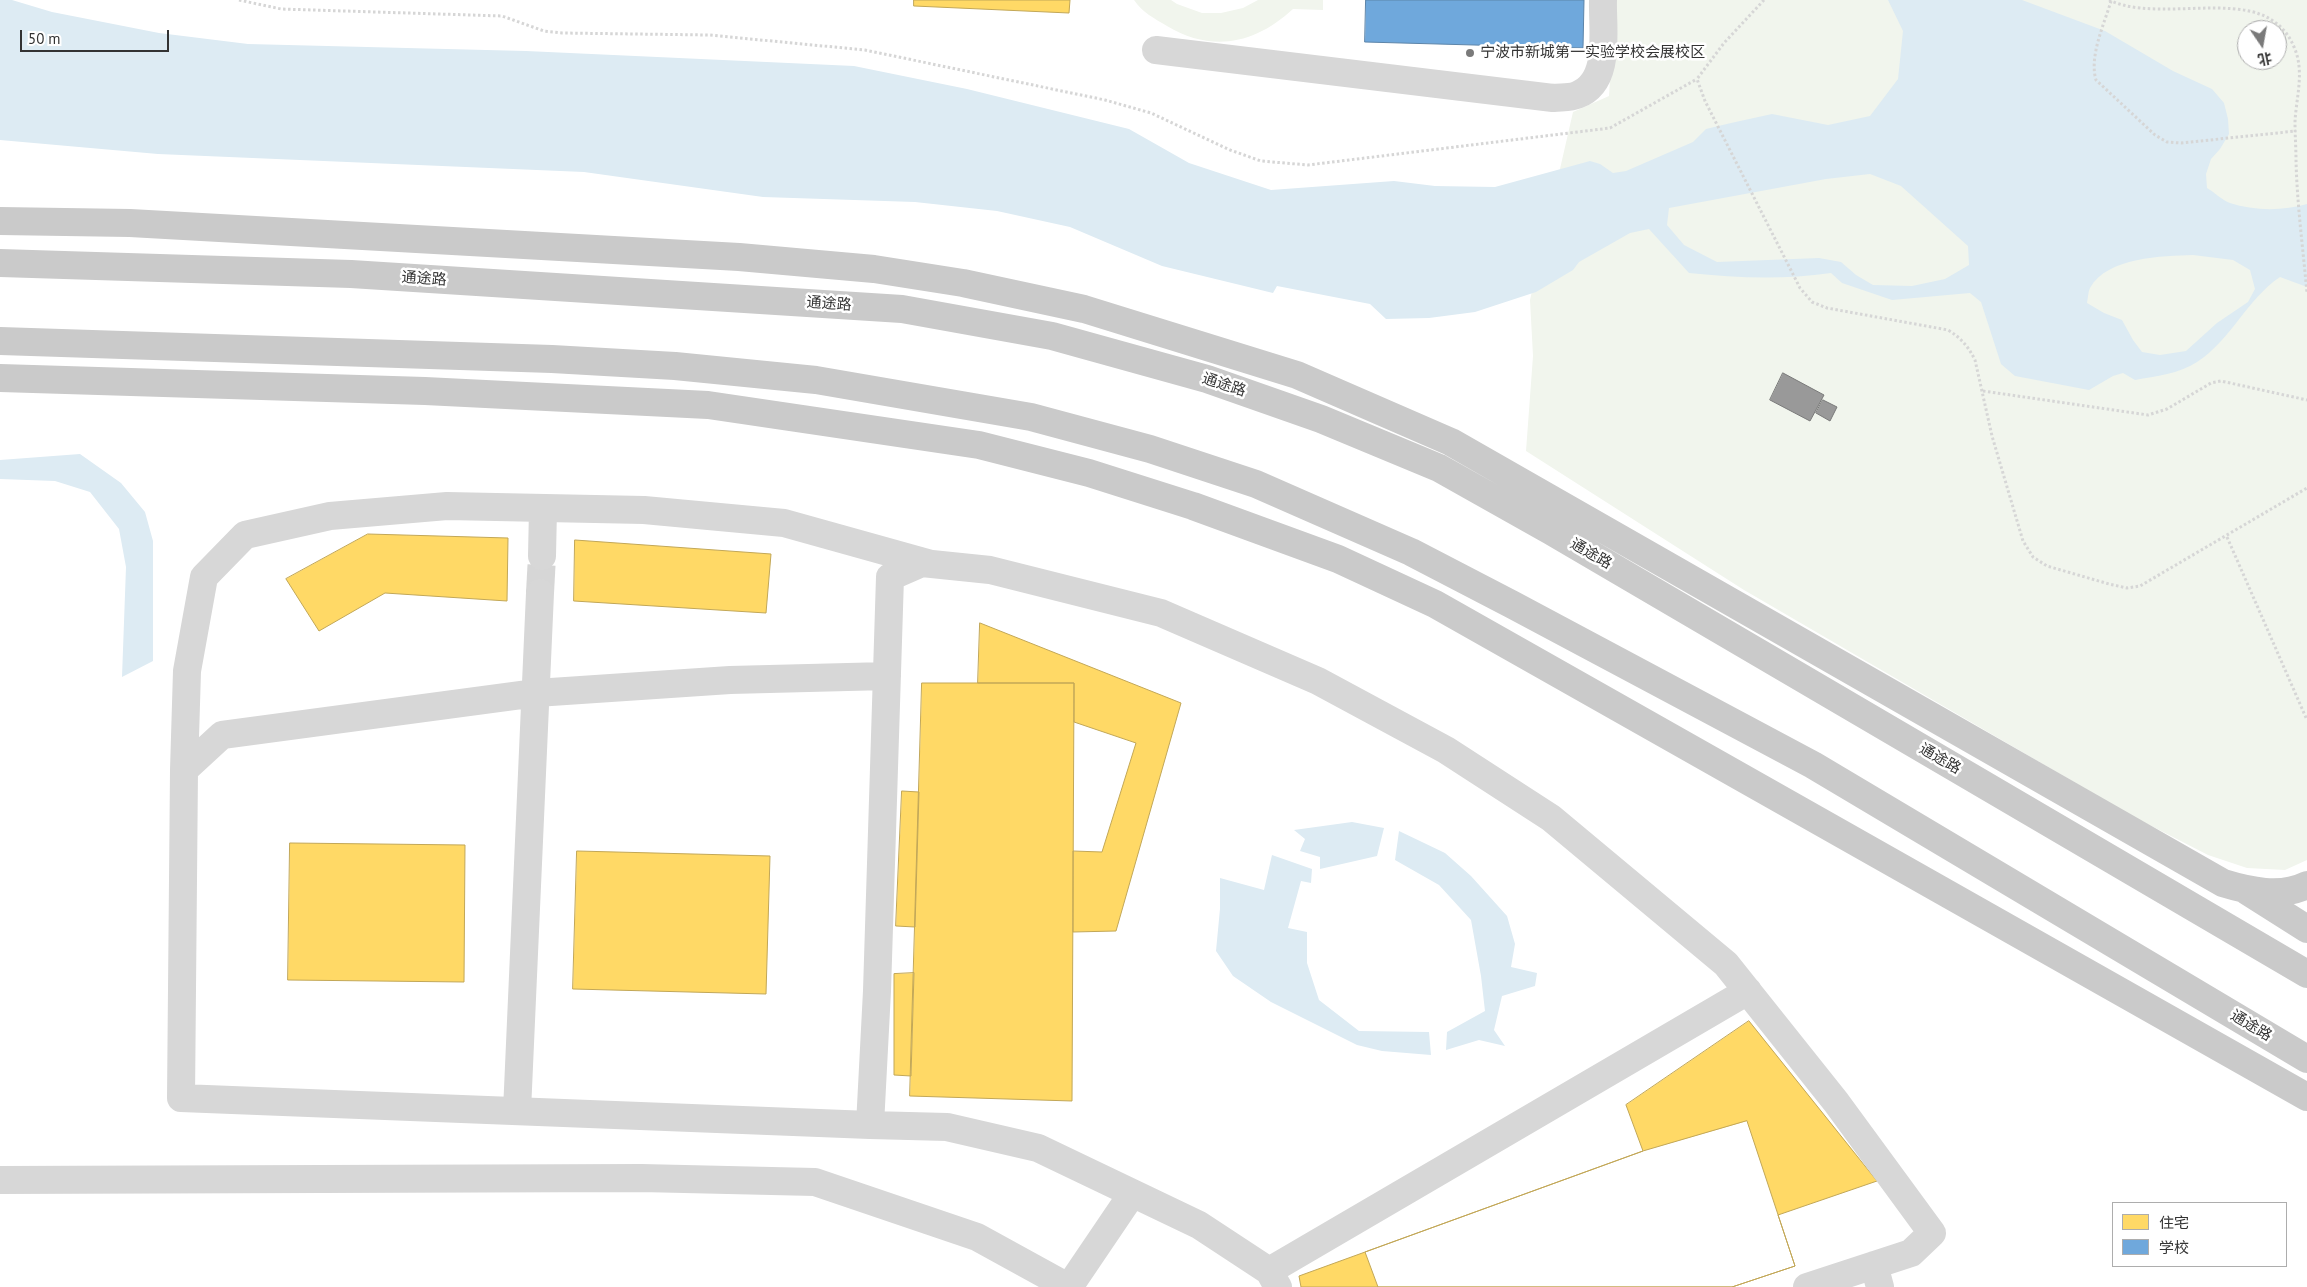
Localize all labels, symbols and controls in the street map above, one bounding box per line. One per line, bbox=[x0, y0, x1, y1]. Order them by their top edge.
scale bar bbox=[22, 20, 171, 52]
north arrow bbox=[2237, 20, 2287, 70]
text: 50 m bbox=[28, 29, 61, 48]
place label: 宁波市新城第一实验学校会展校区 bbox=[1480, 44, 1705, 62]
marker: 宁波市新城第一实验学校会展校区 bbox=[1464, 47, 1476, 59]
text: 北 bbox=[2256, 48, 2274, 69]
street label: 通途路 bbox=[401, 268, 447, 290]
street label: 通途路 bbox=[806, 293, 852, 315]
street label: 通途路 bbox=[1200, 369, 1248, 401]
street label: 通途路 bbox=[1567, 535, 1615, 573]
street label: 通途路 bbox=[1916, 740, 1964, 778]
street label: 通途路 bbox=[2227, 1007, 2275, 1045]
legend bbox=[2112, 1202, 2287, 1267]
text: 住宅 bbox=[2159, 1213, 2189, 1232]
text: 学校 bbox=[2159, 1238, 2189, 1257]

